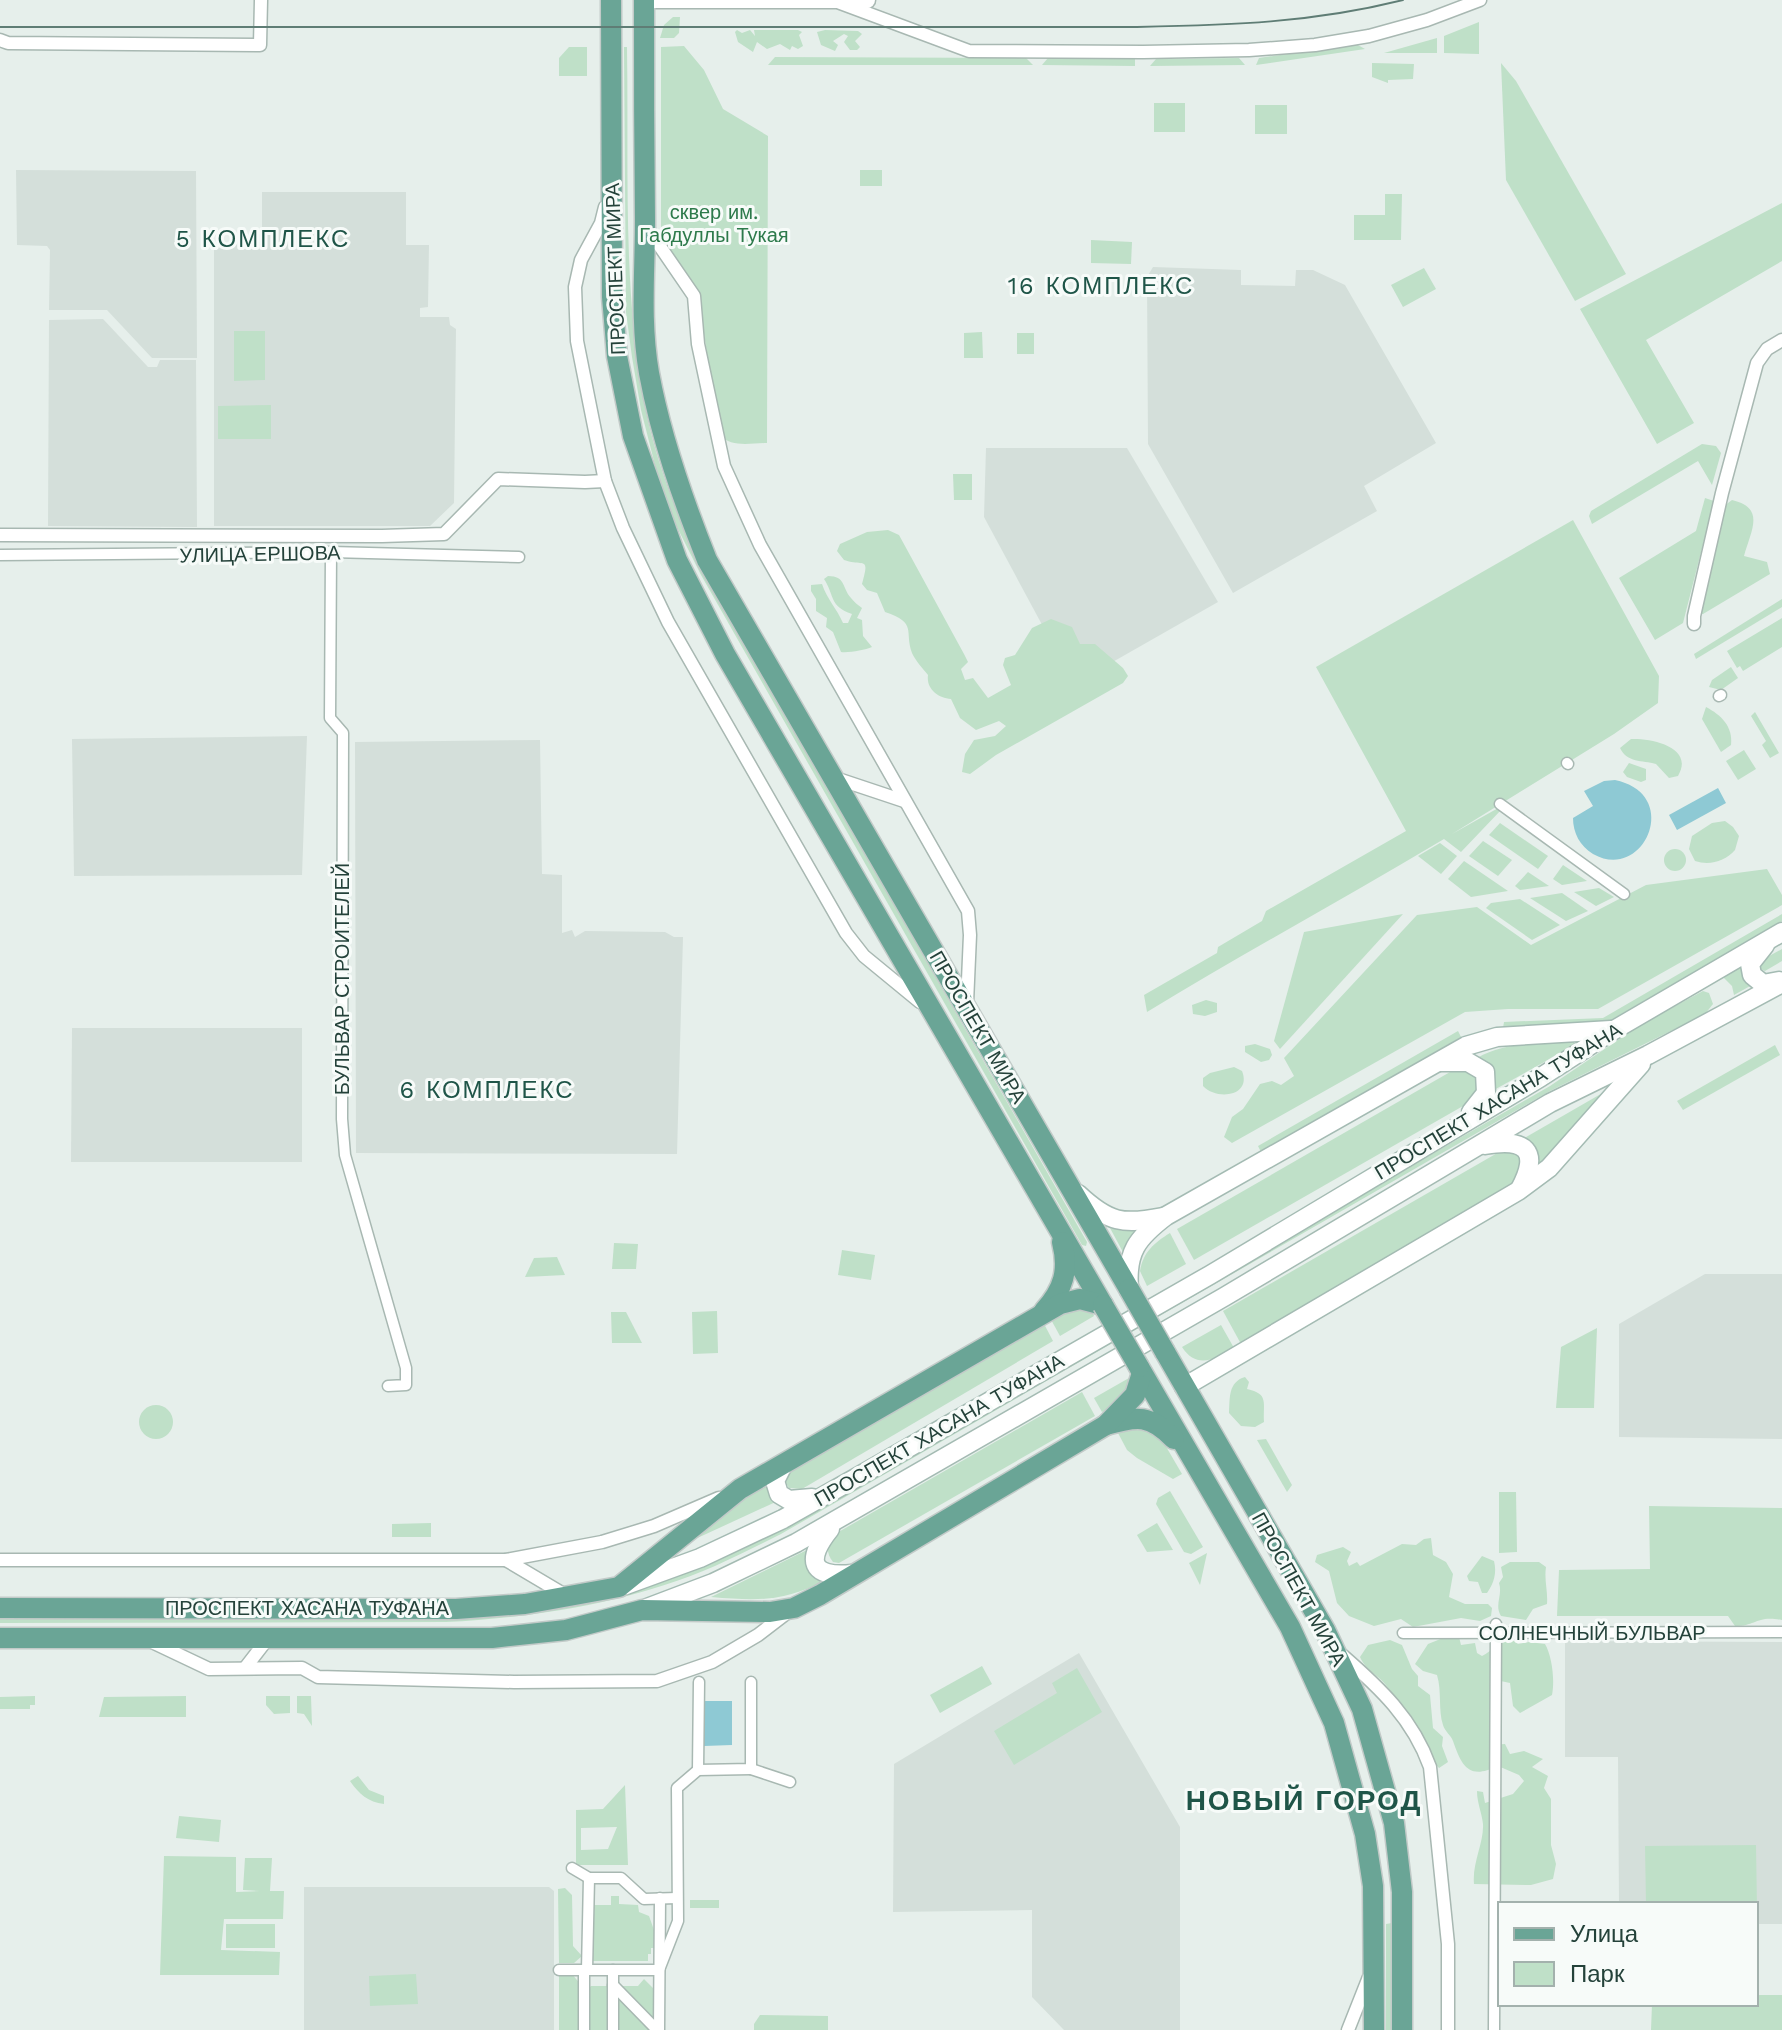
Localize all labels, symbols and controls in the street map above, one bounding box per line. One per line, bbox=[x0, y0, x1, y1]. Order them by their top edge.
street label: ПРОСПЕКТ МИРА bbox=[600, 182, 630, 355]
park label: сквер им. Габдуллы Тукая bbox=[639, 200, 789, 247]
district label: 5 КОМПЛЕКС bbox=[176, 225, 350, 253]
district label: 16 КОМПЛЕКС bbox=[1008, 272, 1194, 300]
street label: УЛИЦА ЕРШОВА bbox=[179, 541, 341, 567]
street label: БУЛЬВАР СТРОИТЕЛЕЙ bbox=[330, 863, 354, 1095]
street label: ПРОСПЕКТ МИРА bbox=[925, 946, 1032, 1108]
street label: ПРОСПЕКТ ХАСАНА ТУФАНА bbox=[1370, 1017, 1626, 1184]
district label: 6 КОМПЛЕКС bbox=[399, 1076, 575, 1104]
street label: ПРОСПЕКТ ХАСАНА ТУФАНА bbox=[810, 1348, 1069, 1511]
street label: ПРОСПЕКТ МИРА bbox=[1247, 1508, 1352, 1671]
street label: ПРОСПЕКТ ХАСАНА ТУФАНА bbox=[165, 1596, 450, 1620]
street label: СОЛНЕЧНЫЙ БУЛЬВАР bbox=[1478, 1621, 1706, 1645]
district label: НОВЫЙ ГОРОД bbox=[1186, 1784, 1422, 1817]
legend bbox=[1498, 1902, 1758, 2006]
text: Улица bbox=[1570, 1920, 1639, 1948]
text: Парк bbox=[1570, 1960, 1625, 1988]

